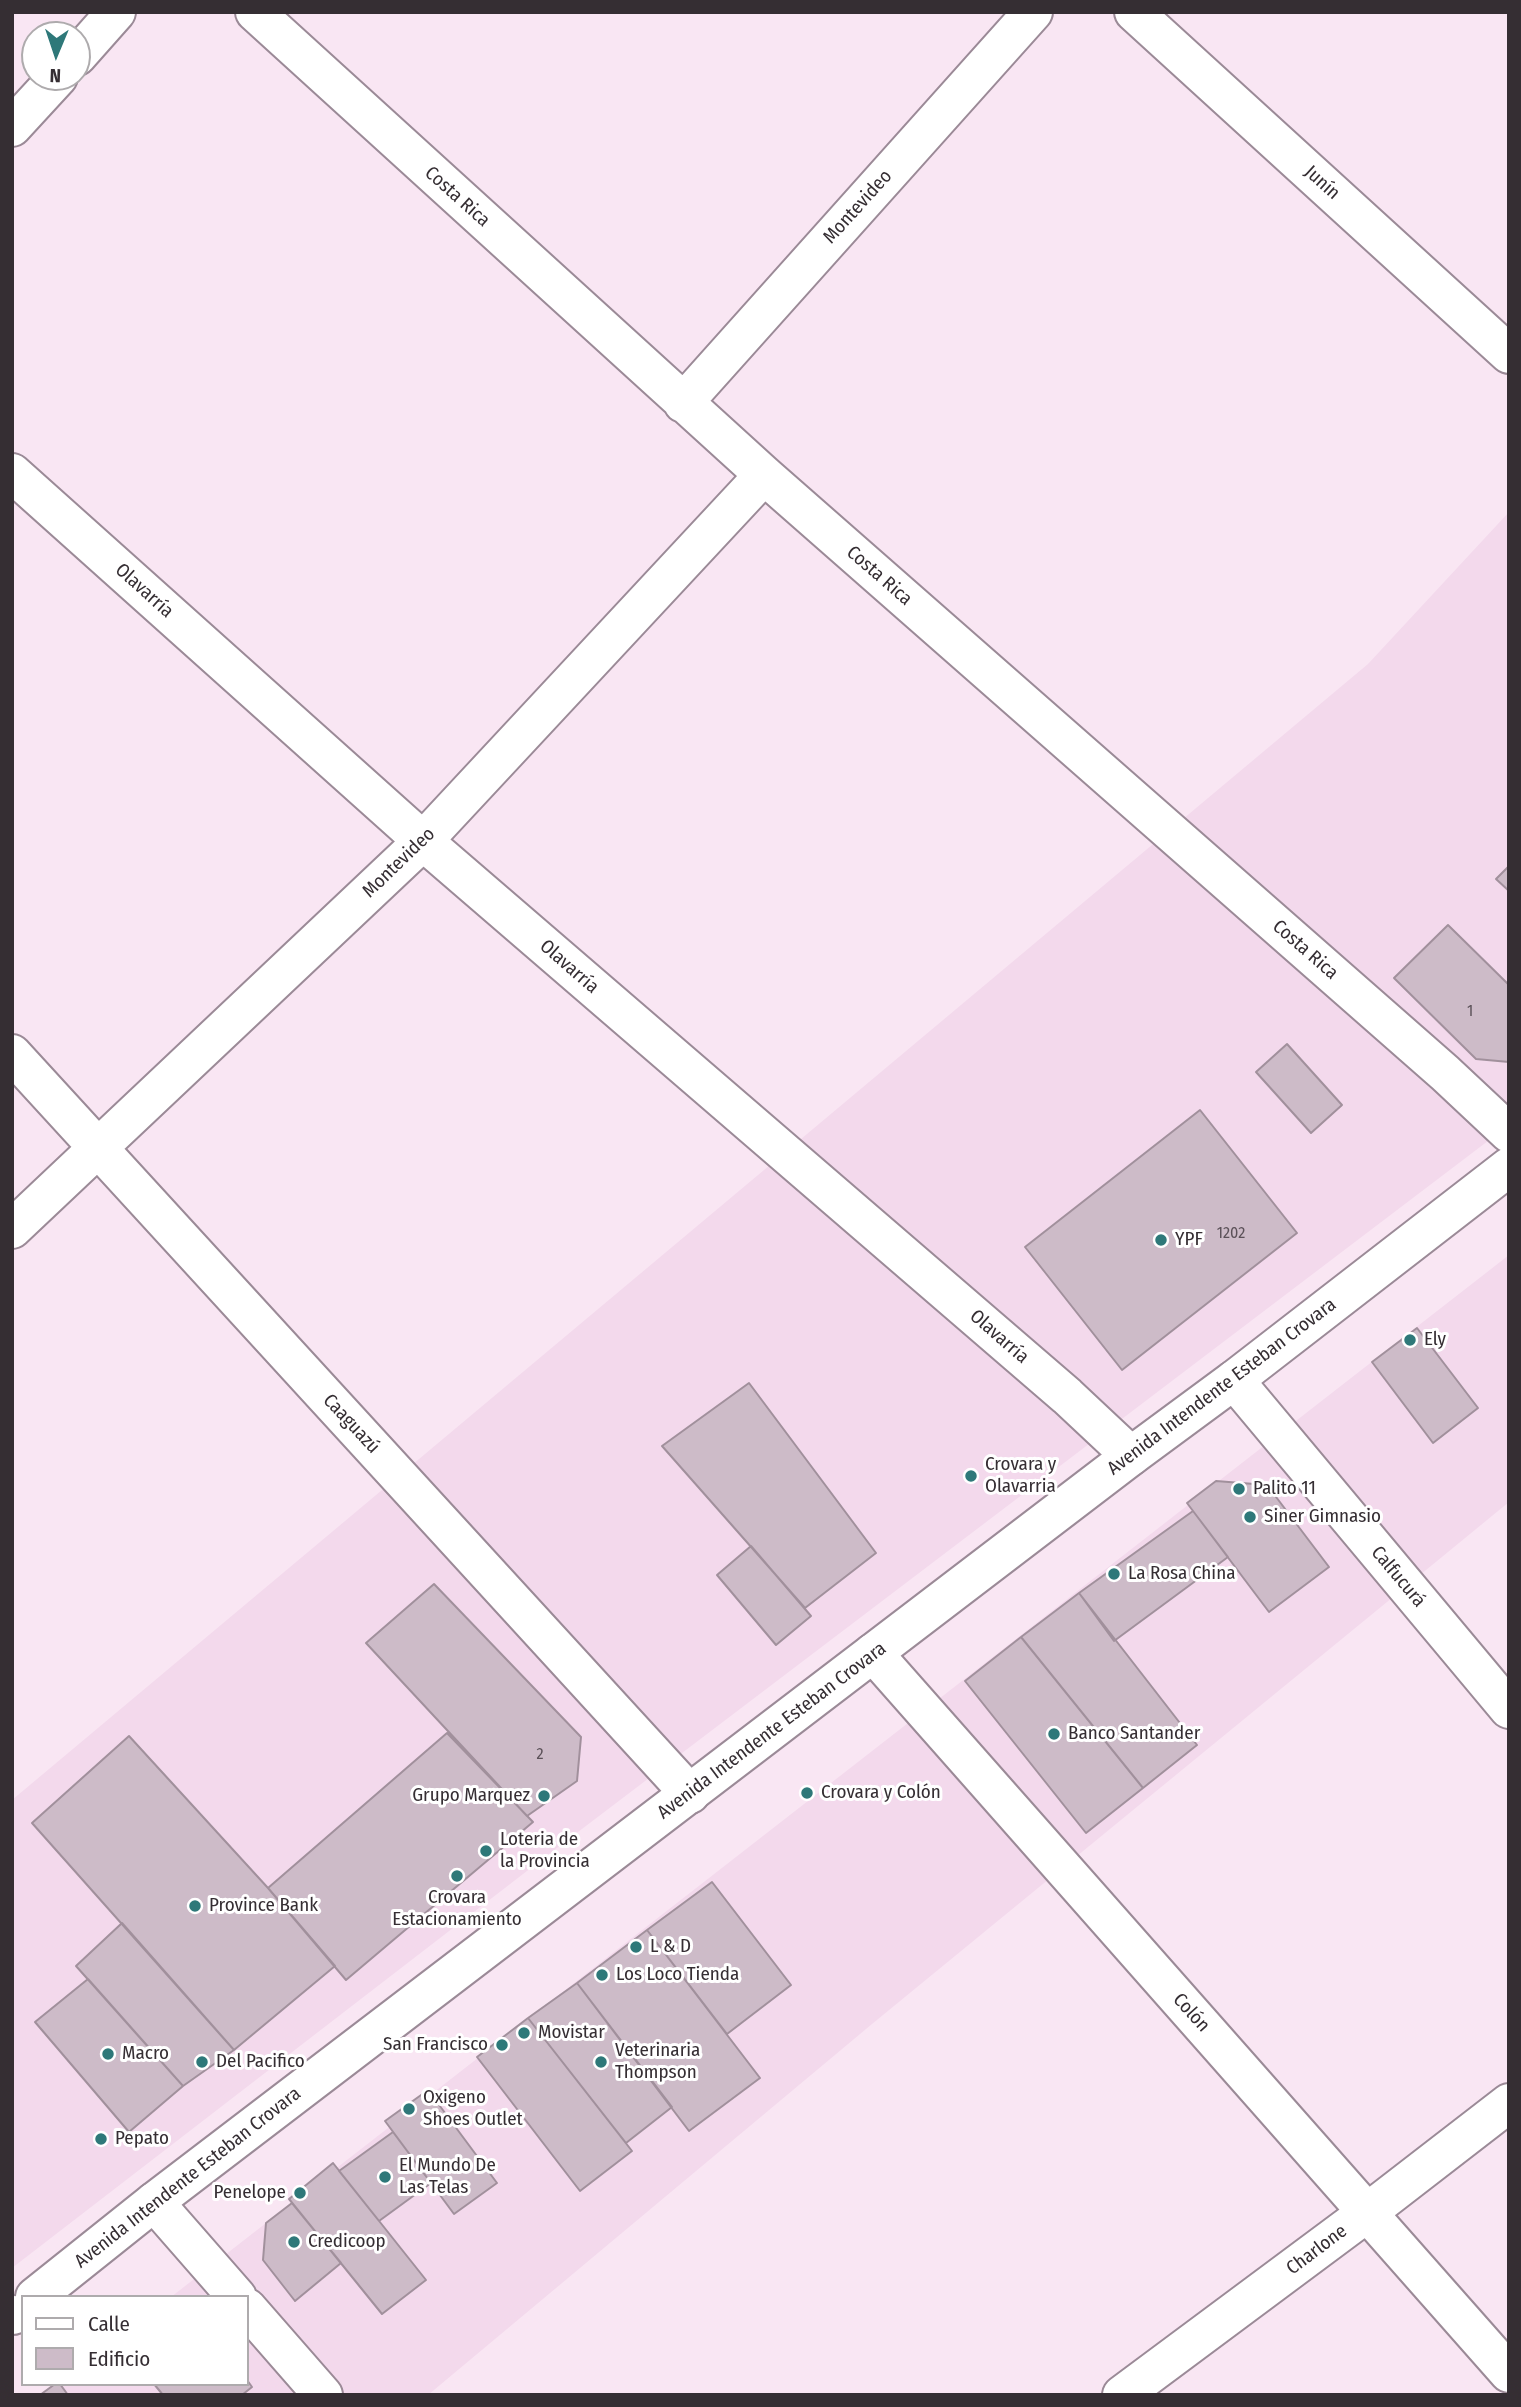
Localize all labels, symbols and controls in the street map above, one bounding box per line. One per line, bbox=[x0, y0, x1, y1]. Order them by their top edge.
north arrow bbox=[21, 21, 91, 91]
text: N bbox=[49, 64, 61, 87]
street label: Junín bbox=[1300, 161, 1344, 205]
street label: Costa Rica bbox=[420, 162, 494, 232]
street label: Montevideo bbox=[819, 165, 897, 249]
street label: Costa Rica bbox=[841, 541, 917, 611]
street label: Olavarría bbox=[110, 559, 178, 623]
street label: Montevideo bbox=[358, 823, 440, 903]
street label: Costa Rica bbox=[1267, 915, 1343, 985]
street label: Olavarría bbox=[535, 935, 603, 999]
house number: 1 bbox=[1467, 1002, 1473, 1022]
house number: 1202 bbox=[1217, 1224, 1245, 1244]
place label: YPF bbox=[1175, 1229, 1203, 1251]
marker: YPF bbox=[1153, 1232, 1169, 1248]
street label: Avenida Intendente Esteban Crovara bbox=[1103, 1294, 1341, 1480]
street label: Olavarría bbox=[965, 1305, 1033, 1369]
place label: Ely bbox=[1424, 1329, 1446, 1351]
marker: Ely bbox=[1402, 1332, 1418, 1348]
street label: Caaguazú bbox=[318, 1390, 384, 1458]
place label: Crovara y Olavarria bbox=[985, 1454, 1056, 1498]
marker: Crovara y Olavarria bbox=[963, 1468, 979, 1484]
place label: Palito 11 bbox=[1253, 1478, 1316, 1500]
marker: Palito 11 bbox=[1231, 1481, 1247, 1497]
place label: Siner Gimnasio bbox=[1264, 1506, 1381, 1528]
marker: Siner Gimnasio bbox=[1242, 1509, 1258, 1525]
street label: Calfucurá bbox=[1366, 1542, 1430, 1612]
place label: La Rosa China bbox=[1128, 1563, 1235, 1585]
marker: La Rosa China bbox=[1106, 1566, 1122, 1582]
street label: Avenida Intendente Esteban Crovara bbox=[653, 1638, 891, 1824]
place label: Banco Santander bbox=[1068, 1723, 1200, 1745]
marker: Banco Santander bbox=[1046, 1726, 1062, 1742]
house number: 2 bbox=[536, 1745, 544, 1765]
place label: Crovara y Colón bbox=[821, 1782, 941, 1804]
place label: Grupo Marquez bbox=[412, 1785, 530, 1807]
marker: Crovara y Colón bbox=[799, 1785, 815, 1801]
marker: Grupo Marquez bbox=[536, 1788, 552, 1804]
place label: Loteria de la Provincia bbox=[500, 1829, 590, 1873]
marker: Loteria de la Provincia bbox=[478, 1843, 494, 1859]
marker: Crovara Estacionamiento bbox=[449, 1868, 465, 1884]
place label: Crovara Estacionamiento bbox=[392, 1887, 522, 1931]
place label: Province Bank bbox=[209, 1895, 318, 1917]
marker: Province Bank bbox=[187, 1898, 203, 1914]
place label: L & D bbox=[650, 1936, 691, 1958]
marker: L & D bbox=[628, 1939, 644, 1955]
place label: Los Loco Tienda bbox=[616, 1964, 739, 1986]
marker: Los Loco Tienda bbox=[594, 1967, 610, 1983]
street label: Colón bbox=[1168, 1989, 1214, 2037]
place label: Movistar bbox=[538, 2022, 605, 2044]
marker: Movistar bbox=[516, 2025, 532, 2041]
place label: San Francisco bbox=[383, 2034, 488, 2056]
marker: San Francisco bbox=[494, 2037, 510, 2053]
place label: Veterinaria Thompson bbox=[615, 2040, 700, 2084]
place label: Macro bbox=[122, 2043, 169, 2065]
marker: Macro bbox=[100, 2046, 116, 2062]
place label: Del Pacifico bbox=[216, 2051, 305, 2073]
marker: Del Pacifico bbox=[194, 2054, 210, 2070]
marker: Veterinaria Thompson bbox=[593, 2054, 609, 2070]
street label: Avenida Intendente Esteban Crovara bbox=[71, 2083, 305, 2273]
place label: Oxigeno Shoes Outlet bbox=[423, 2087, 523, 2131]
marker: Oxigeno Shoes Outlet bbox=[401, 2101, 417, 2117]
place label: Pepato bbox=[115, 2128, 169, 2150]
marker: Pepato bbox=[93, 2131, 109, 2147]
place label: El Mundo De Las Telas bbox=[399, 2155, 496, 2199]
marker: El Mundo De Las Telas bbox=[377, 2169, 393, 2185]
place label: Penelope bbox=[213, 2182, 286, 2204]
marker: Penelope bbox=[292, 2185, 308, 2201]
street label: Charlone bbox=[1282, 2220, 1352, 2280]
place label: Credicoop bbox=[308, 2231, 386, 2253]
marker: Credicoop bbox=[286, 2234, 302, 2250]
legend bbox=[21, 2295, 248, 2386]
text: Calle bbox=[88, 2311, 130, 2337]
text: Edificio bbox=[88, 2346, 150, 2372]

